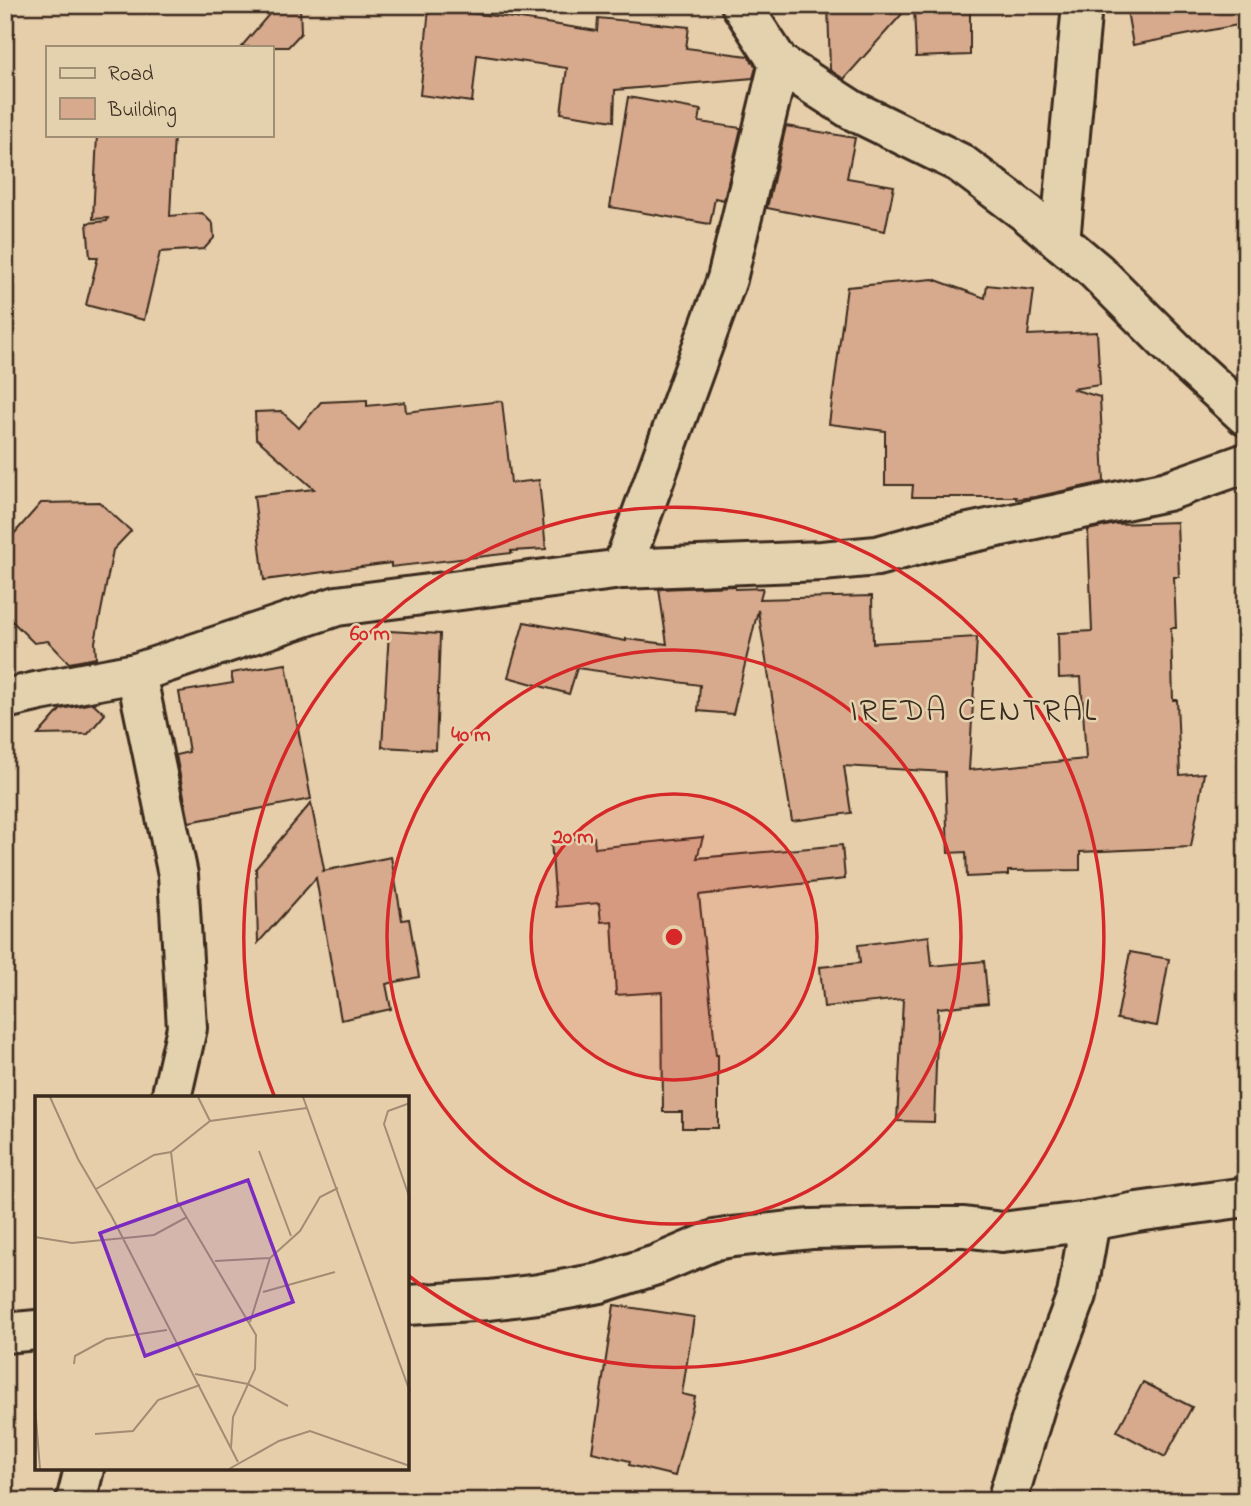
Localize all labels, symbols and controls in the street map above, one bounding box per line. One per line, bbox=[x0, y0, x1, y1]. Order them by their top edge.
legend bbox=[46, 46, 273, 136]
text: Road bbox=[108, 60, 154, 90]
text: Building bbox=[107, 96, 177, 128]
text: 60 m bbox=[350, 620, 390, 650]
district label: IREDA CENTRAL bbox=[850, 689, 1098, 736]
text: 40 m bbox=[451, 721, 491, 751]
text: 20 m bbox=[551, 823, 594, 853]
centre of rings bbox=[662, 925, 686, 949]
inset map bbox=[35, 1096, 410, 1471]

